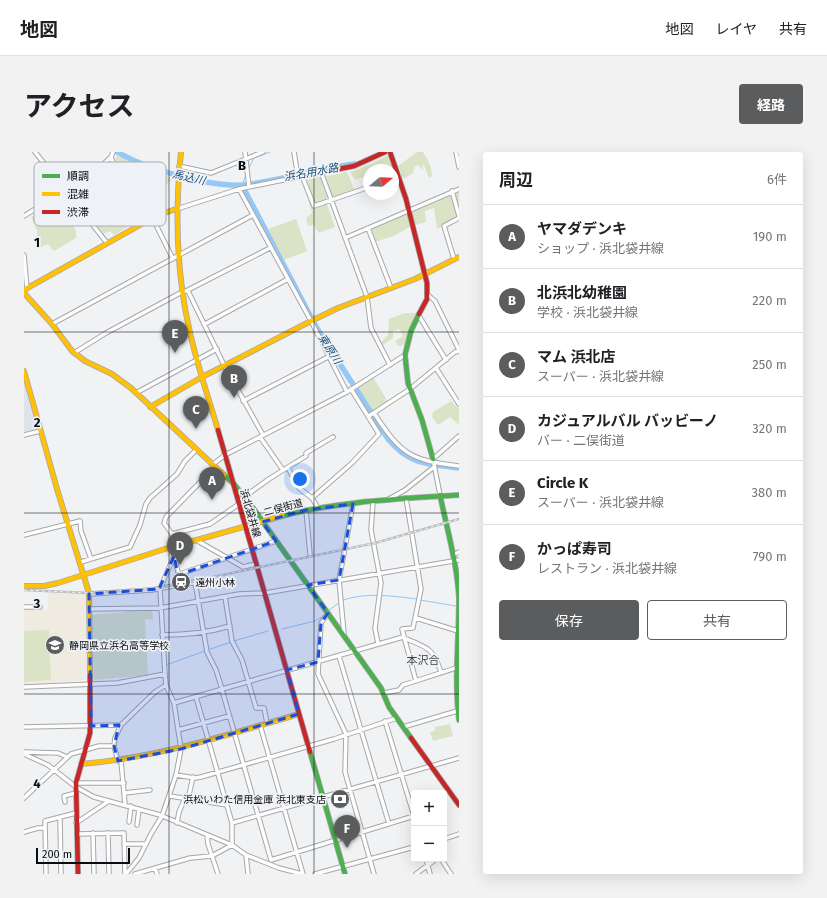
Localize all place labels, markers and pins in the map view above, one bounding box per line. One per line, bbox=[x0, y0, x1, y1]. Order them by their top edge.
pin: E bbox=[162, 320, 188, 353]
pin: B bbox=[221, 365, 247, 398]
pin: C bbox=[183, 396, 209, 429]
pin: A bbox=[199, 467, 225, 500]
pin: D bbox=[167, 532, 193, 565]
station icon: 遠州小林 bbox=[170, 571, 192, 593]
place label: 遠州小林 bbox=[195, 577, 235, 589]
school or university icon: 静岡県立浜名高等学校 bbox=[44, 634, 66, 656]
place label: 静岡県立浜名高等学校 bbox=[69, 640, 169, 652]
bank icon: 浜松いわた信用金庫 浜北東支店 bbox=[329, 788, 351, 810]
place label: 浜松いわた信用金庫 浜北東支店 bbox=[183, 794, 326, 806]
pin: F bbox=[334, 815, 360, 848]

